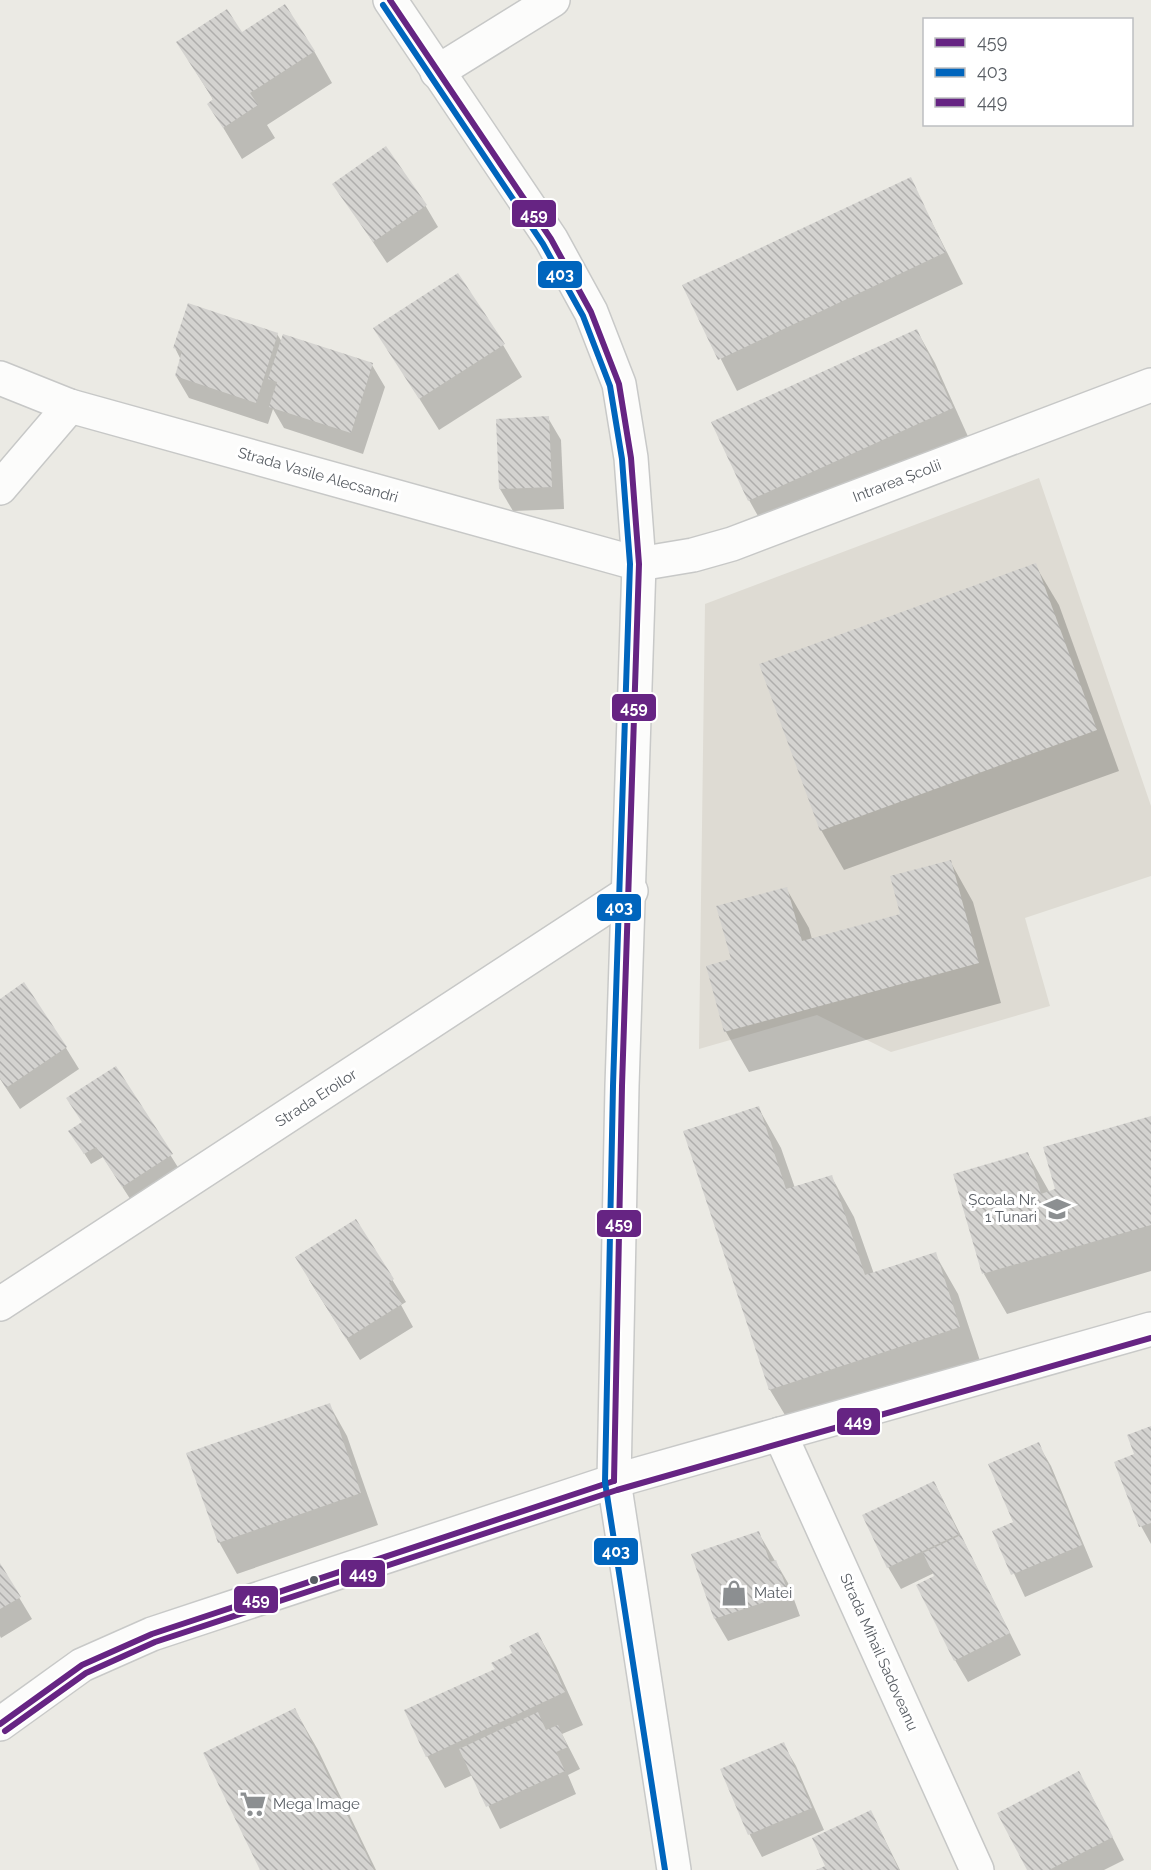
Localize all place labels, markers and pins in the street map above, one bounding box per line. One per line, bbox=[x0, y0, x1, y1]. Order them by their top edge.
place label: Școala Nr. 1 Tunari bbox=[968, 1191, 1037, 1226]
school or university icon: Școala Nr. 1 Tunari bbox=[1042, 1194, 1072, 1224]
unlabelled marker bbox=[308, 1574, 320, 1586]
shop icon: Matei bbox=[719, 1578, 749, 1608]
place label: Matei bbox=[754, 1584, 792, 1602]
supermarket icon: Mega Image bbox=[238, 1789, 268, 1819]
place label: Mega Image bbox=[273, 1795, 360, 1813]

